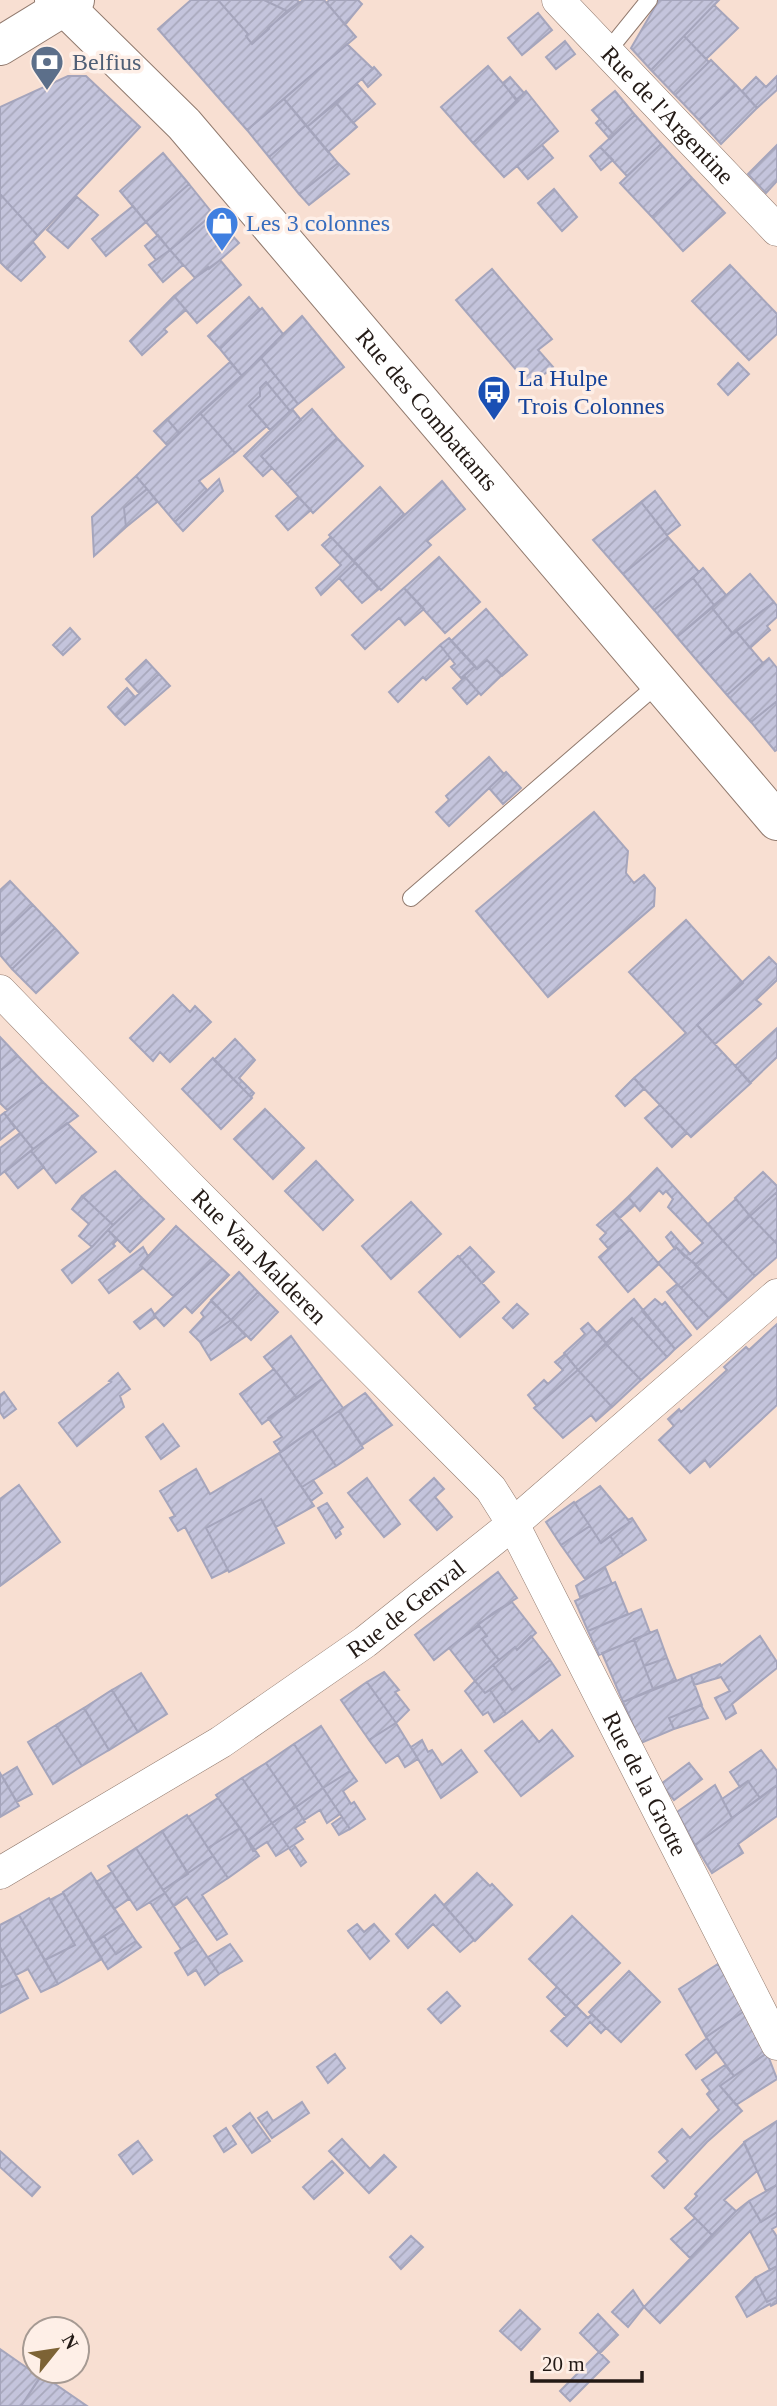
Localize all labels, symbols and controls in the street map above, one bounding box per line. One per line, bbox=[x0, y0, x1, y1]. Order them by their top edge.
street label: Rue de l'Argentine bbox=[596, 41, 739, 189]
bank icon: Belfius bbox=[28, 43, 66, 92]
place label: Belfius bbox=[72, 49, 141, 75]
shop icon: Les 3 colonnes bbox=[203, 204, 241, 253]
place label: Les 3 colonnes bbox=[246, 210, 390, 236]
street label: Rue des Combattants bbox=[351, 324, 503, 496]
place label: La Hulpe Trois Colonnes bbox=[518, 365, 664, 419]
bus stop icon: La Hulpe Trois Colonnes bbox=[475, 373, 513, 422]
street label: Rue Van Malderen bbox=[187, 1184, 332, 1329]
street label: Rue de Genval bbox=[342, 1554, 470, 1663]
street label: Rue de la Grotte bbox=[598, 1707, 692, 1860]
north arrow bbox=[21, 2315, 91, 2385]
text: N bbox=[58, 2331, 83, 2353]
scale bar bbox=[532, 2340, 642, 2384]
text: 20 m bbox=[542, 2352, 585, 2376]

